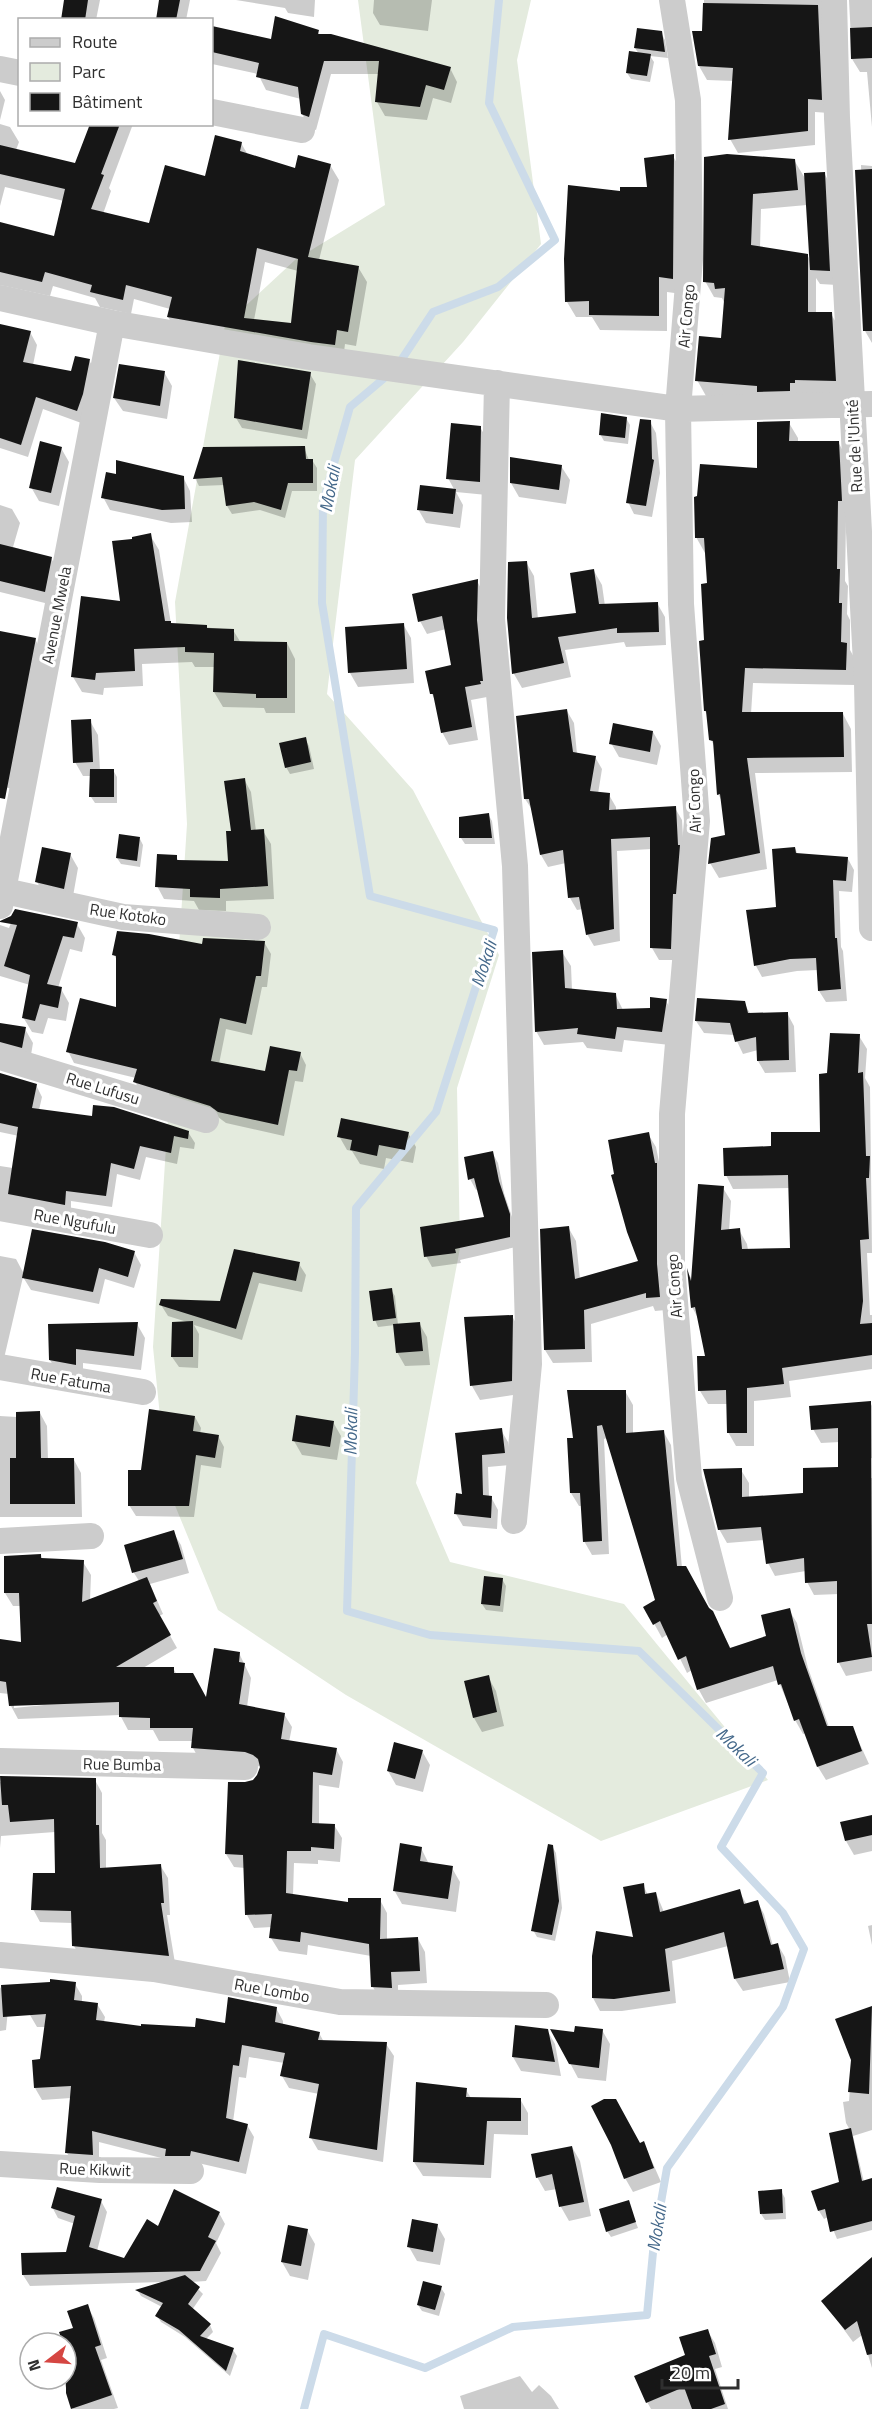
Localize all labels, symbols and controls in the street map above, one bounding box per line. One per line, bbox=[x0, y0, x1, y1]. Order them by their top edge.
legend bbox=[18, 18, 213, 126]
text: Route bbox=[72, 28, 117, 55]
text: Parc bbox=[72, 58, 106, 85]
text: Bâtiment bbox=[72, 88, 143, 115]
street label: Air Congo bbox=[671, 283, 701, 349]
street label: Rue de l'Unité bbox=[840, 399, 868, 493]
water label: Mokali bbox=[312, 461, 348, 515]
street label: Avenue Mwela bbox=[35, 564, 77, 666]
street label: Air Congo bbox=[681, 768, 707, 834]
street label: Rue Kotoko bbox=[88, 897, 168, 931]
water label: Mokali bbox=[463, 935, 504, 990]
street label: Rue Lufusu bbox=[63, 1065, 143, 1111]
street label: Rue Ngufulu bbox=[32, 1202, 118, 1240]
street label: Air Congo bbox=[660, 1253, 688, 1319]
street label: Rue Fatuma bbox=[29, 1361, 113, 1399]
water label: Mokali bbox=[337, 1406, 364, 1456]
water label: Mokali bbox=[710, 1721, 764, 1774]
street label: Rue Bumba bbox=[83, 1751, 161, 1777]
street label: Rue Lombo bbox=[232, 1972, 312, 2008]
street label: Rue Kikwit bbox=[59, 2156, 132, 2182]
water label: Mokali bbox=[639, 2200, 674, 2253]
north arrow bbox=[18, 2331, 78, 2391]
scale bar bbox=[662, 2352, 738, 2390]
text: N bbox=[21, 2357, 47, 2374]
text: 20 m bbox=[671, 2359, 710, 2386]

